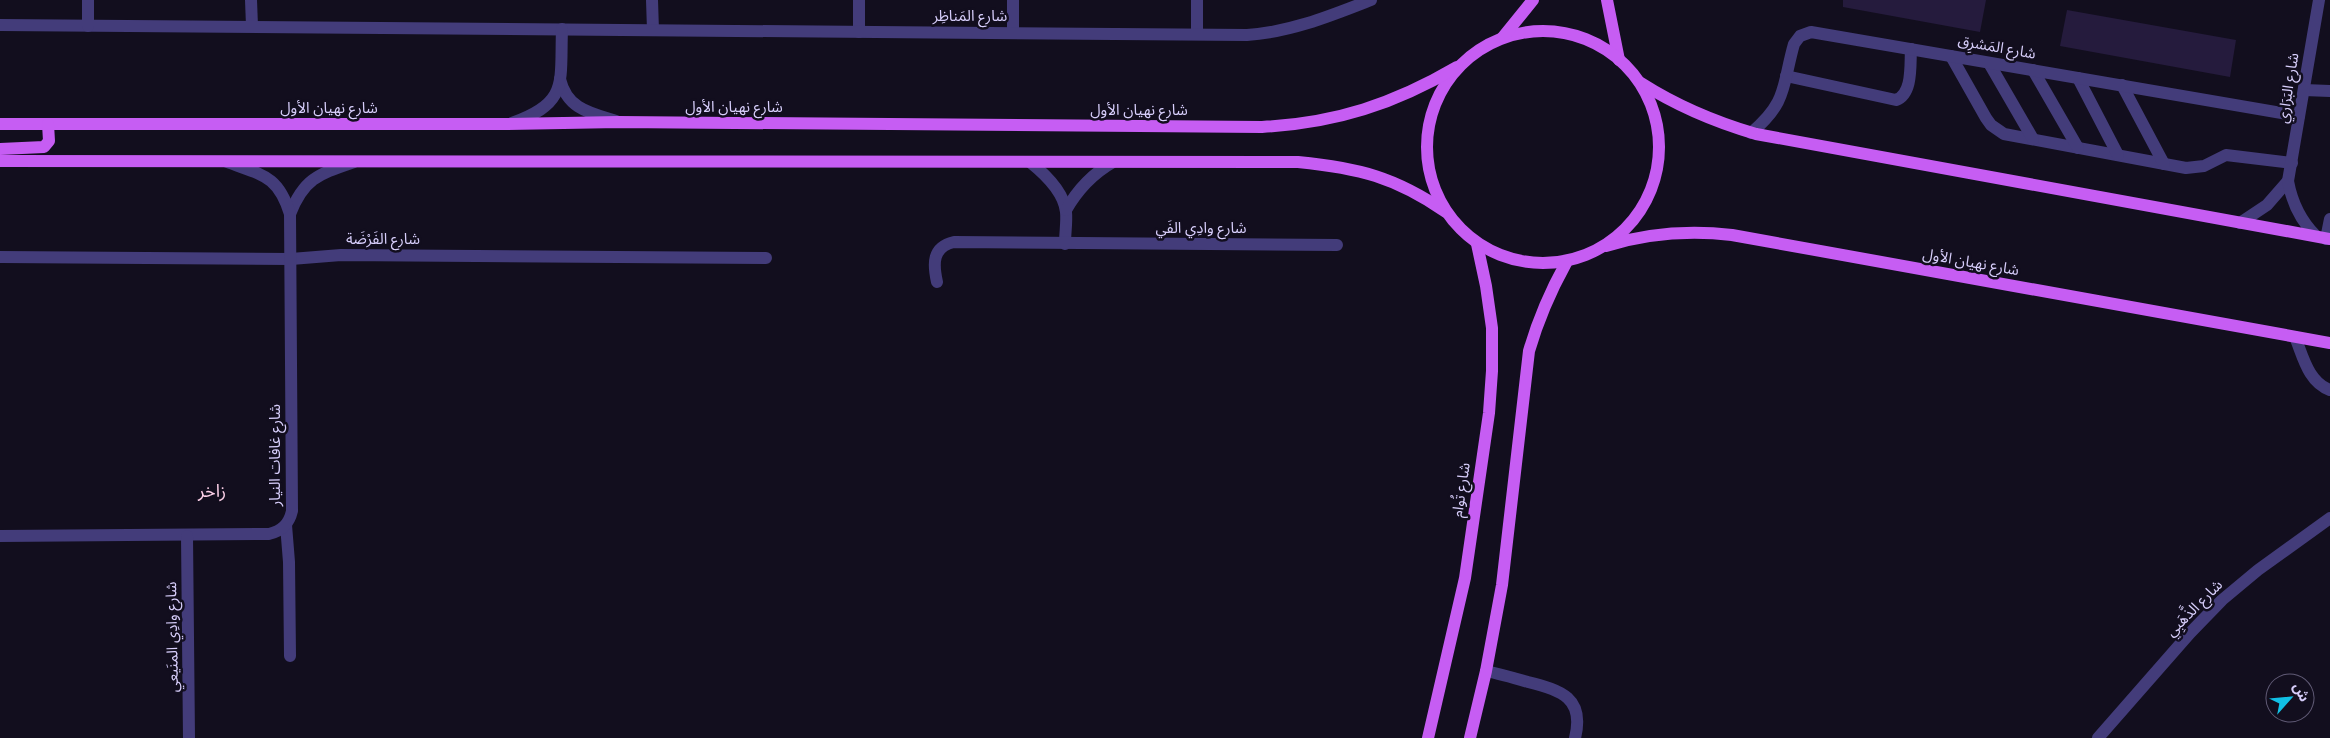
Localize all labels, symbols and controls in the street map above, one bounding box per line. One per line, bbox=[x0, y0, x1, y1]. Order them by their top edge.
street label: شارع المَناظِر bbox=[932, 6, 1007, 28]
street label: شارع المَشرِق bbox=[1956, 30, 2038, 66]
street label: شارع البَرَاري bbox=[2273, 51, 2305, 125]
street label: شارع نهيان الأول bbox=[685, 97, 783, 119]
street label: شارع نهيان الأول bbox=[280, 98, 378, 120]
street label: شارع نهيان الأول bbox=[1090, 100, 1188, 122]
street label: شارع وادِي الفَي bbox=[1155, 218, 1247, 240]
street label: شارع الفَرْضَة bbox=[346, 229, 420, 251]
street label: شارع نهيان الأول bbox=[1921, 244, 2021, 282]
street label: شارع غافات النيار bbox=[265, 404, 287, 507]
street label: شارع تُوام bbox=[1447, 461, 1477, 519]
district label: زاخر bbox=[197, 479, 226, 502]
street label: شارع الذَّهَبِي bbox=[2160, 574, 2228, 642]
street label: شارع وادِي المنَيعي bbox=[161, 581, 185, 693]
north arrow bbox=[2265, 673, 2315, 723]
text: ش bbox=[2289, 679, 2314, 705]

